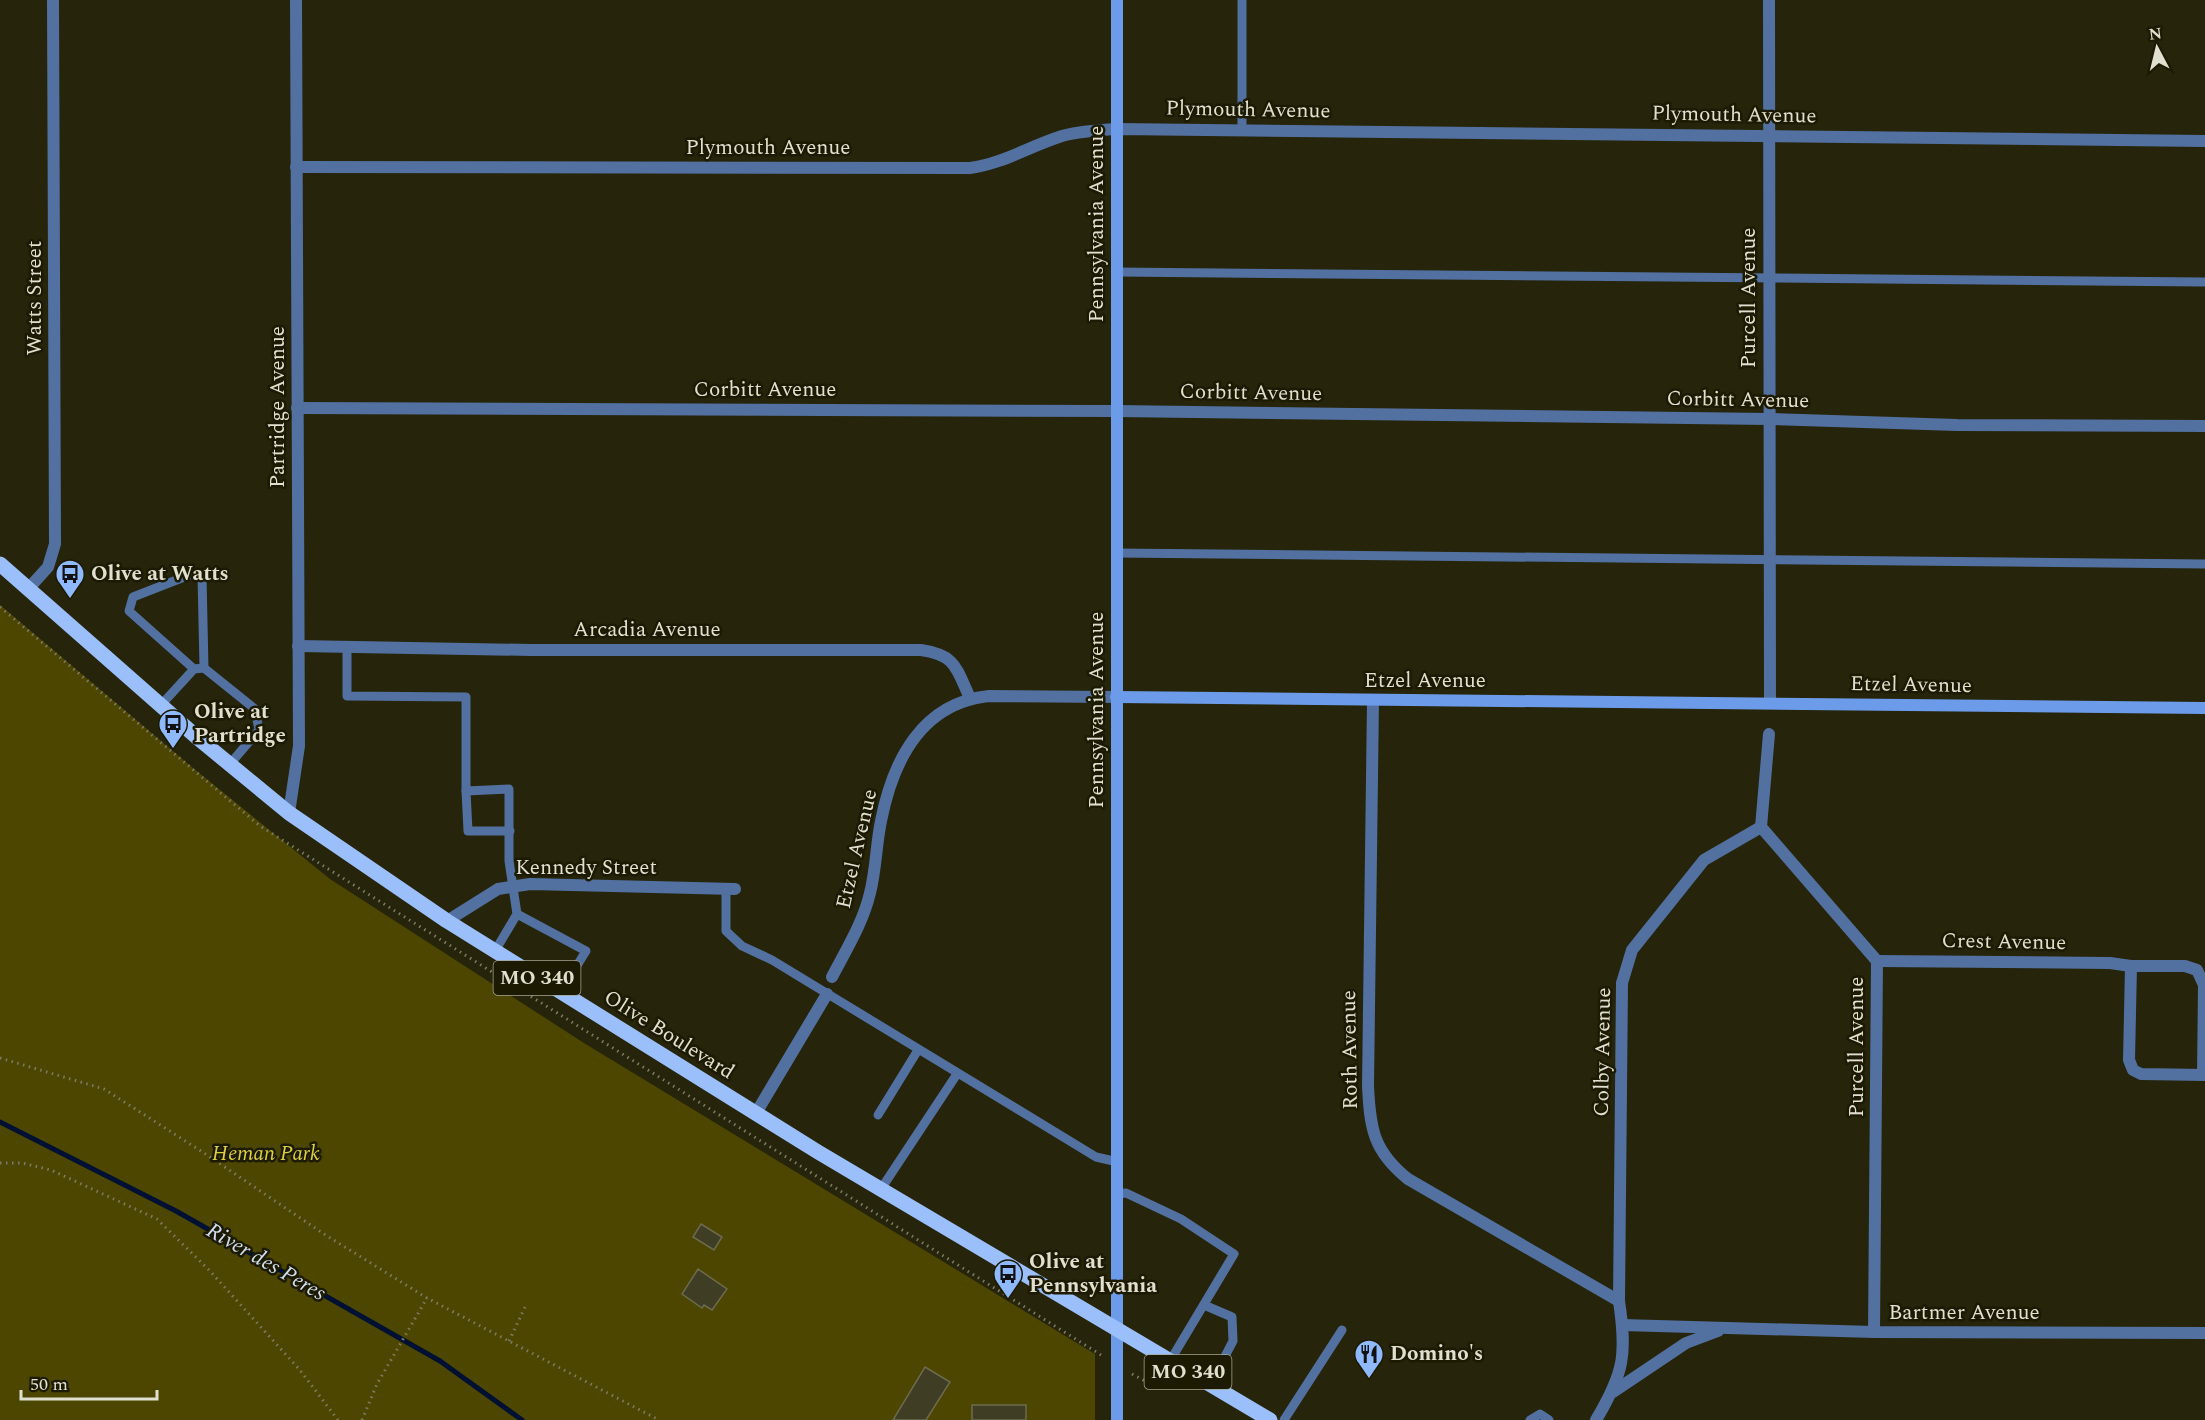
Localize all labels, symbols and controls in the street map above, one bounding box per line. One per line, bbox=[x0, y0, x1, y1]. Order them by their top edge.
north arrow bbox=[2127, 18, 2187, 78]
text: N bbox=[2147, 21, 2163, 47]
street label: Plymouth Avenue bbox=[1165, 93, 1331, 127]
street label: Plymouth Avenue bbox=[1651, 98, 1817, 132]
street label: Pennsylvania Avenue bbox=[1081, 126, 1113, 322]
street label: Plymouth Avenue bbox=[685, 132, 851, 164]
street label: Purcell Avenue bbox=[1733, 228, 1765, 368]
street label: Watts Street bbox=[19, 241, 51, 355]
street label: Partridge Avenue bbox=[262, 326, 294, 488]
street label: Corbitt Avenue bbox=[694, 374, 836, 406]
street label: Corbitt Avenue bbox=[1179, 376, 1323, 410]
street label: Corbitt Avenue bbox=[1666, 383, 1810, 417]
bus stop icon: Olive at Watts bbox=[54, 558, 86, 600]
place label: Olive at Watts bbox=[91, 558, 229, 590]
street label: Pennsylvania Avenue bbox=[1081, 612, 1113, 808]
street label: Arcadia Avenue bbox=[573, 614, 721, 646]
street label: Etzel Avenue bbox=[1364, 665, 1486, 697]
street label: Etzel Avenue bbox=[1850, 668, 1972, 702]
place label: Olive at Partridge bbox=[194, 696, 286, 752]
bus stop icon: Olive at Partridge bbox=[157, 708, 189, 750]
street label: Etzel Avenue bbox=[828, 786, 886, 912]
street label: Kennedy Street bbox=[515, 852, 657, 884]
street label: Crest Avenue bbox=[1941, 925, 2067, 959]
road number: MO 340 bbox=[494, 961, 580, 995]
street label: Purcell Avenue bbox=[1841, 977, 1873, 1117]
street label: Olive Boulevard bbox=[597, 982, 741, 1088]
street label: Colby Avenue bbox=[1586, 987, 1620, 1117]
street label: Roth Avenue bbox=[1333, 990, 1367, 1110]
park label: Heman Park bbox=[212, 1138, 320, 1170]
water label: River des Peres bbox=[200, 1214, 332, 1310]
place label: Olive at Pennsylvania bbox=[1029, 1246, 1157, 1302]
bus stop icon: Olive at Pennsylvania bbox=[992, 1258, 1024, 1300]
street label: Bartmer Avenue bbox=[1888, 1297, 2040, 1329]
restaurant icon: Domino's bbox=[1353, 1338, 1385, 1380]
place label: Domino's bbox=[1390, 1338, 1483, 1370]
road number: MO 340 bbox=[1144, 1355, 1232, 1389]
scale bar bbox=[21, 1363, 158, 1401]
text: 50 m bbox=[30, 1371, 68, 1398]

